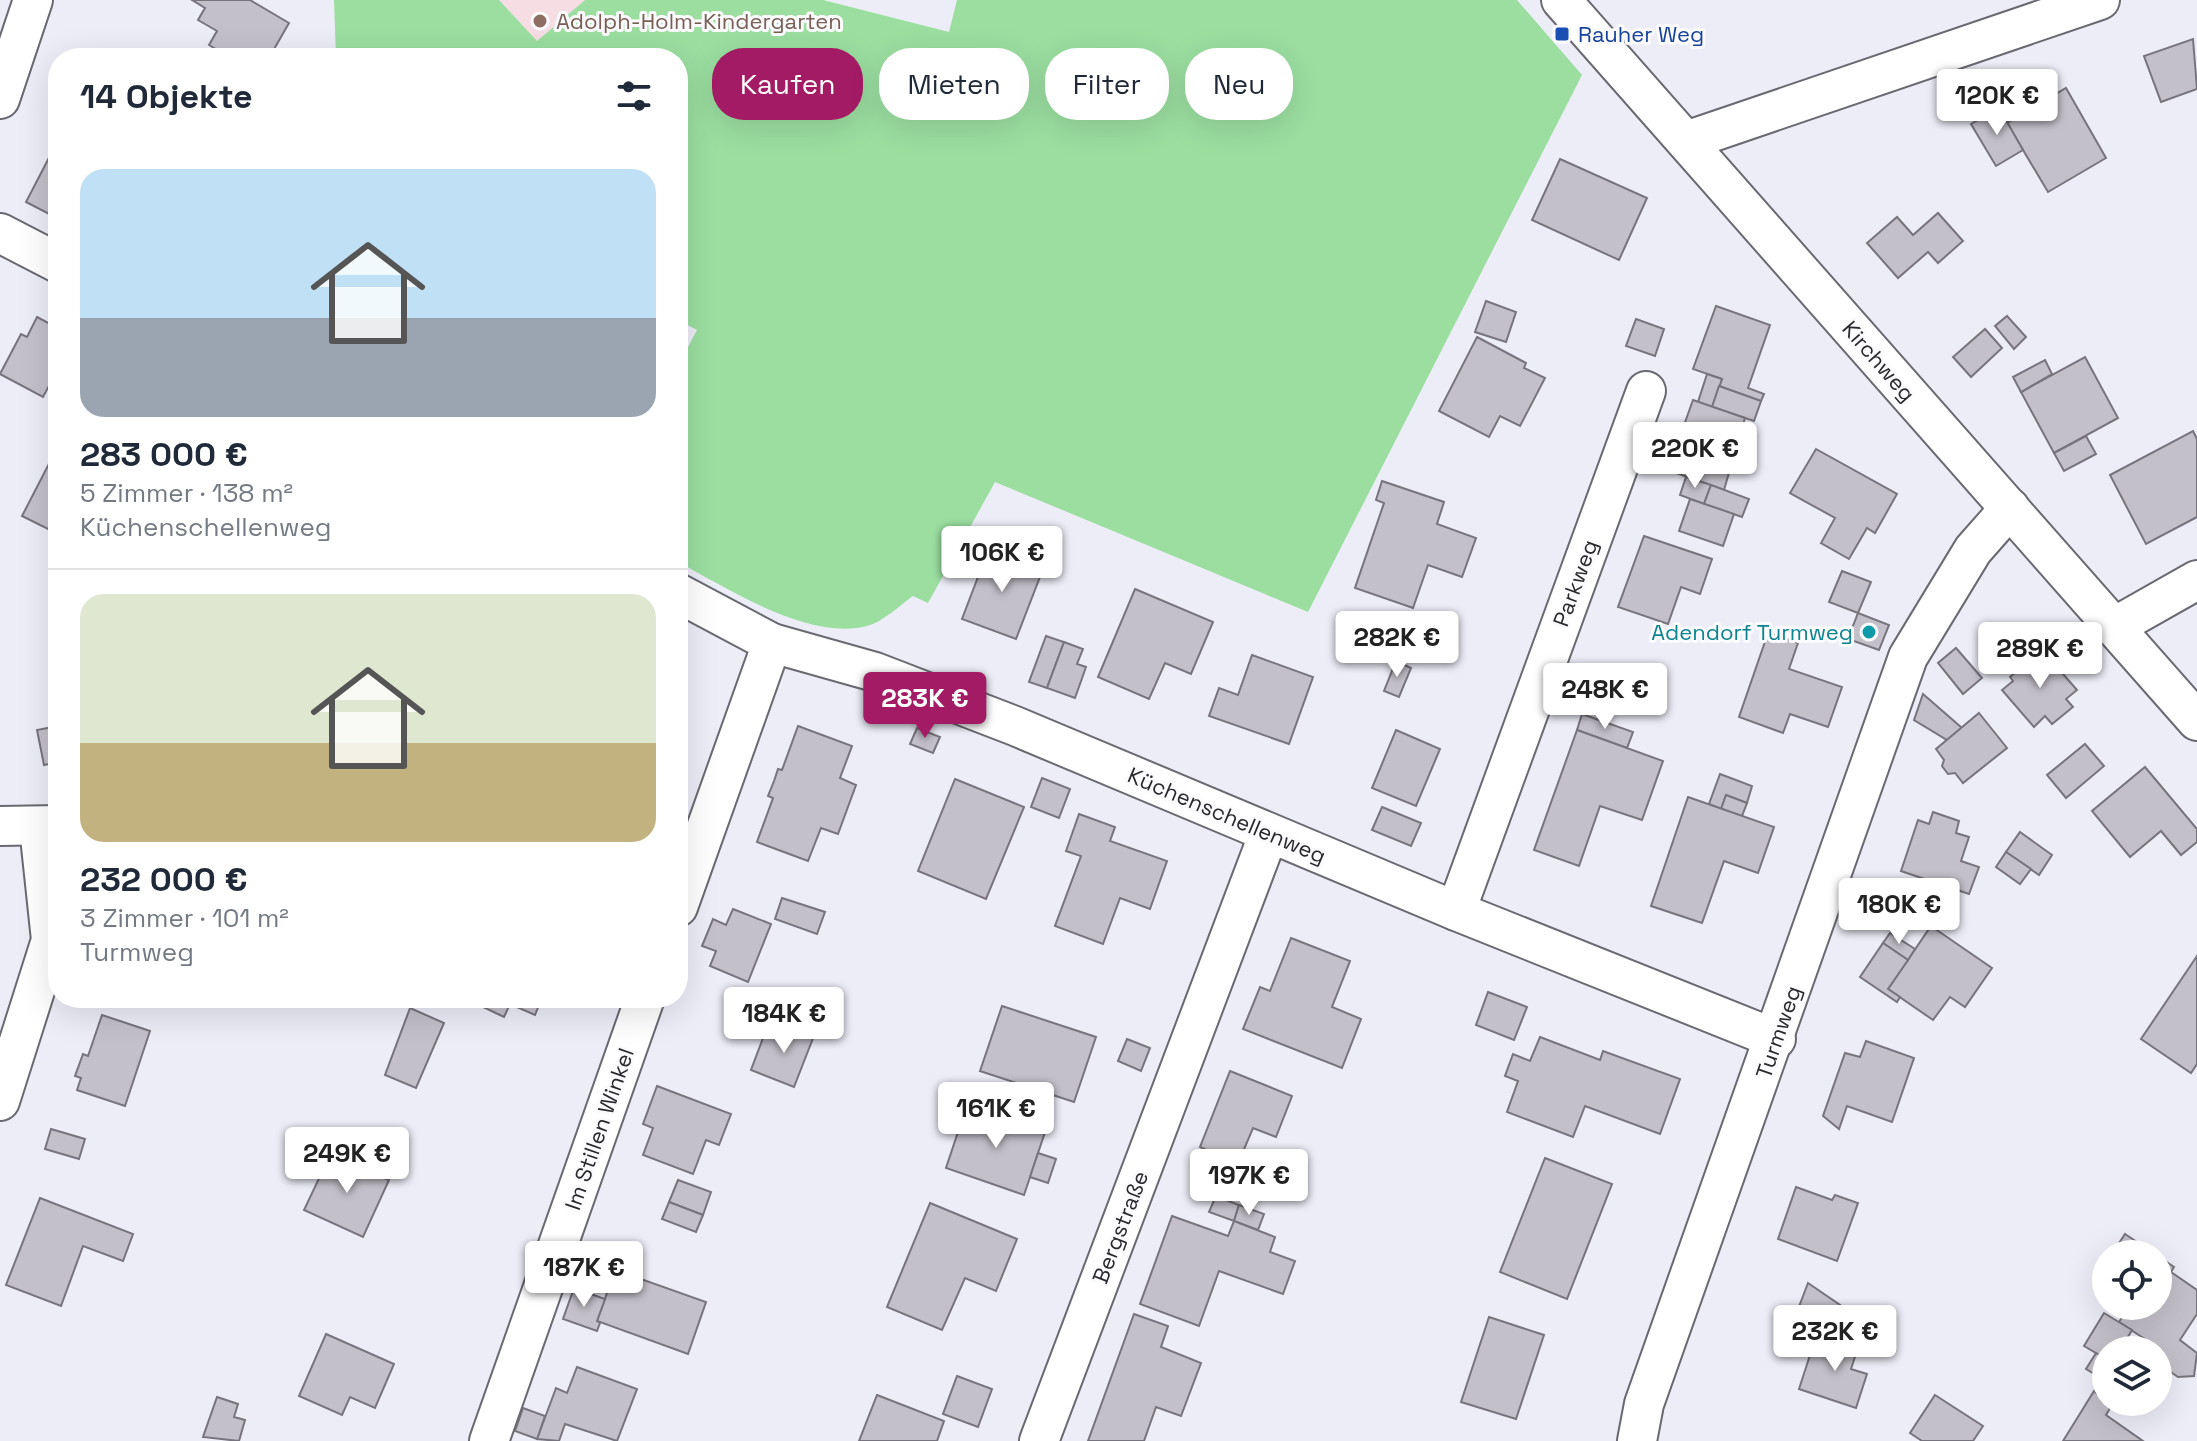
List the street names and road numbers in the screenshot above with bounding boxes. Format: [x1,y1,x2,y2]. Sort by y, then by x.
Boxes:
street label: Kirchweg [1836,315,1922,407]
street label: Parkweg [1546,536,1604,630]
street label: Küchenschellenweg [1124,761,1330,869]
street label: Turmweg [1749,982,1807,1082]
street label: Im Stillen Winkel [558,1044,640,1214]
street label: Bergstraße [1086,1167,1154,1287]

